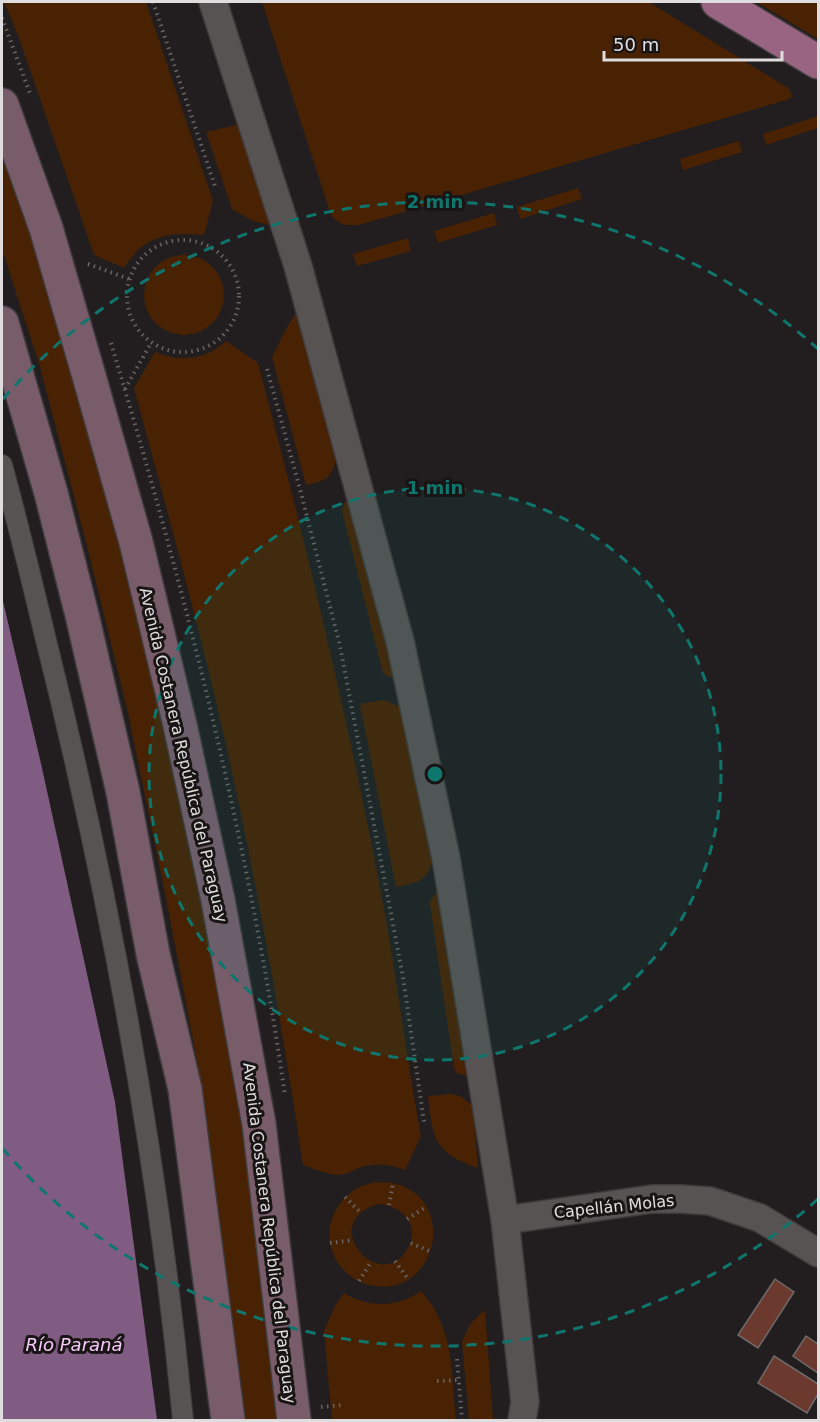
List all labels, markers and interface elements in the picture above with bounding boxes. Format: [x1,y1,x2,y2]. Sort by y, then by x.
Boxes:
scale bar [604,24,782,62]
text: 50 m [613,34,659,55]
text: 2 min [407,191,463,212]
text: 1 min [407,477,463,498]
street label: Avenida Costanera República del Paraguay [136,586,231,924]
centre of rings [425,764,445,784]
street label: Avenida Costanera República del Paraguay [239,1062,300,1405]
street label: Capellán Molas [553,1191,675,1222]
water label: Río Paraná [26,1334,123,1355]

